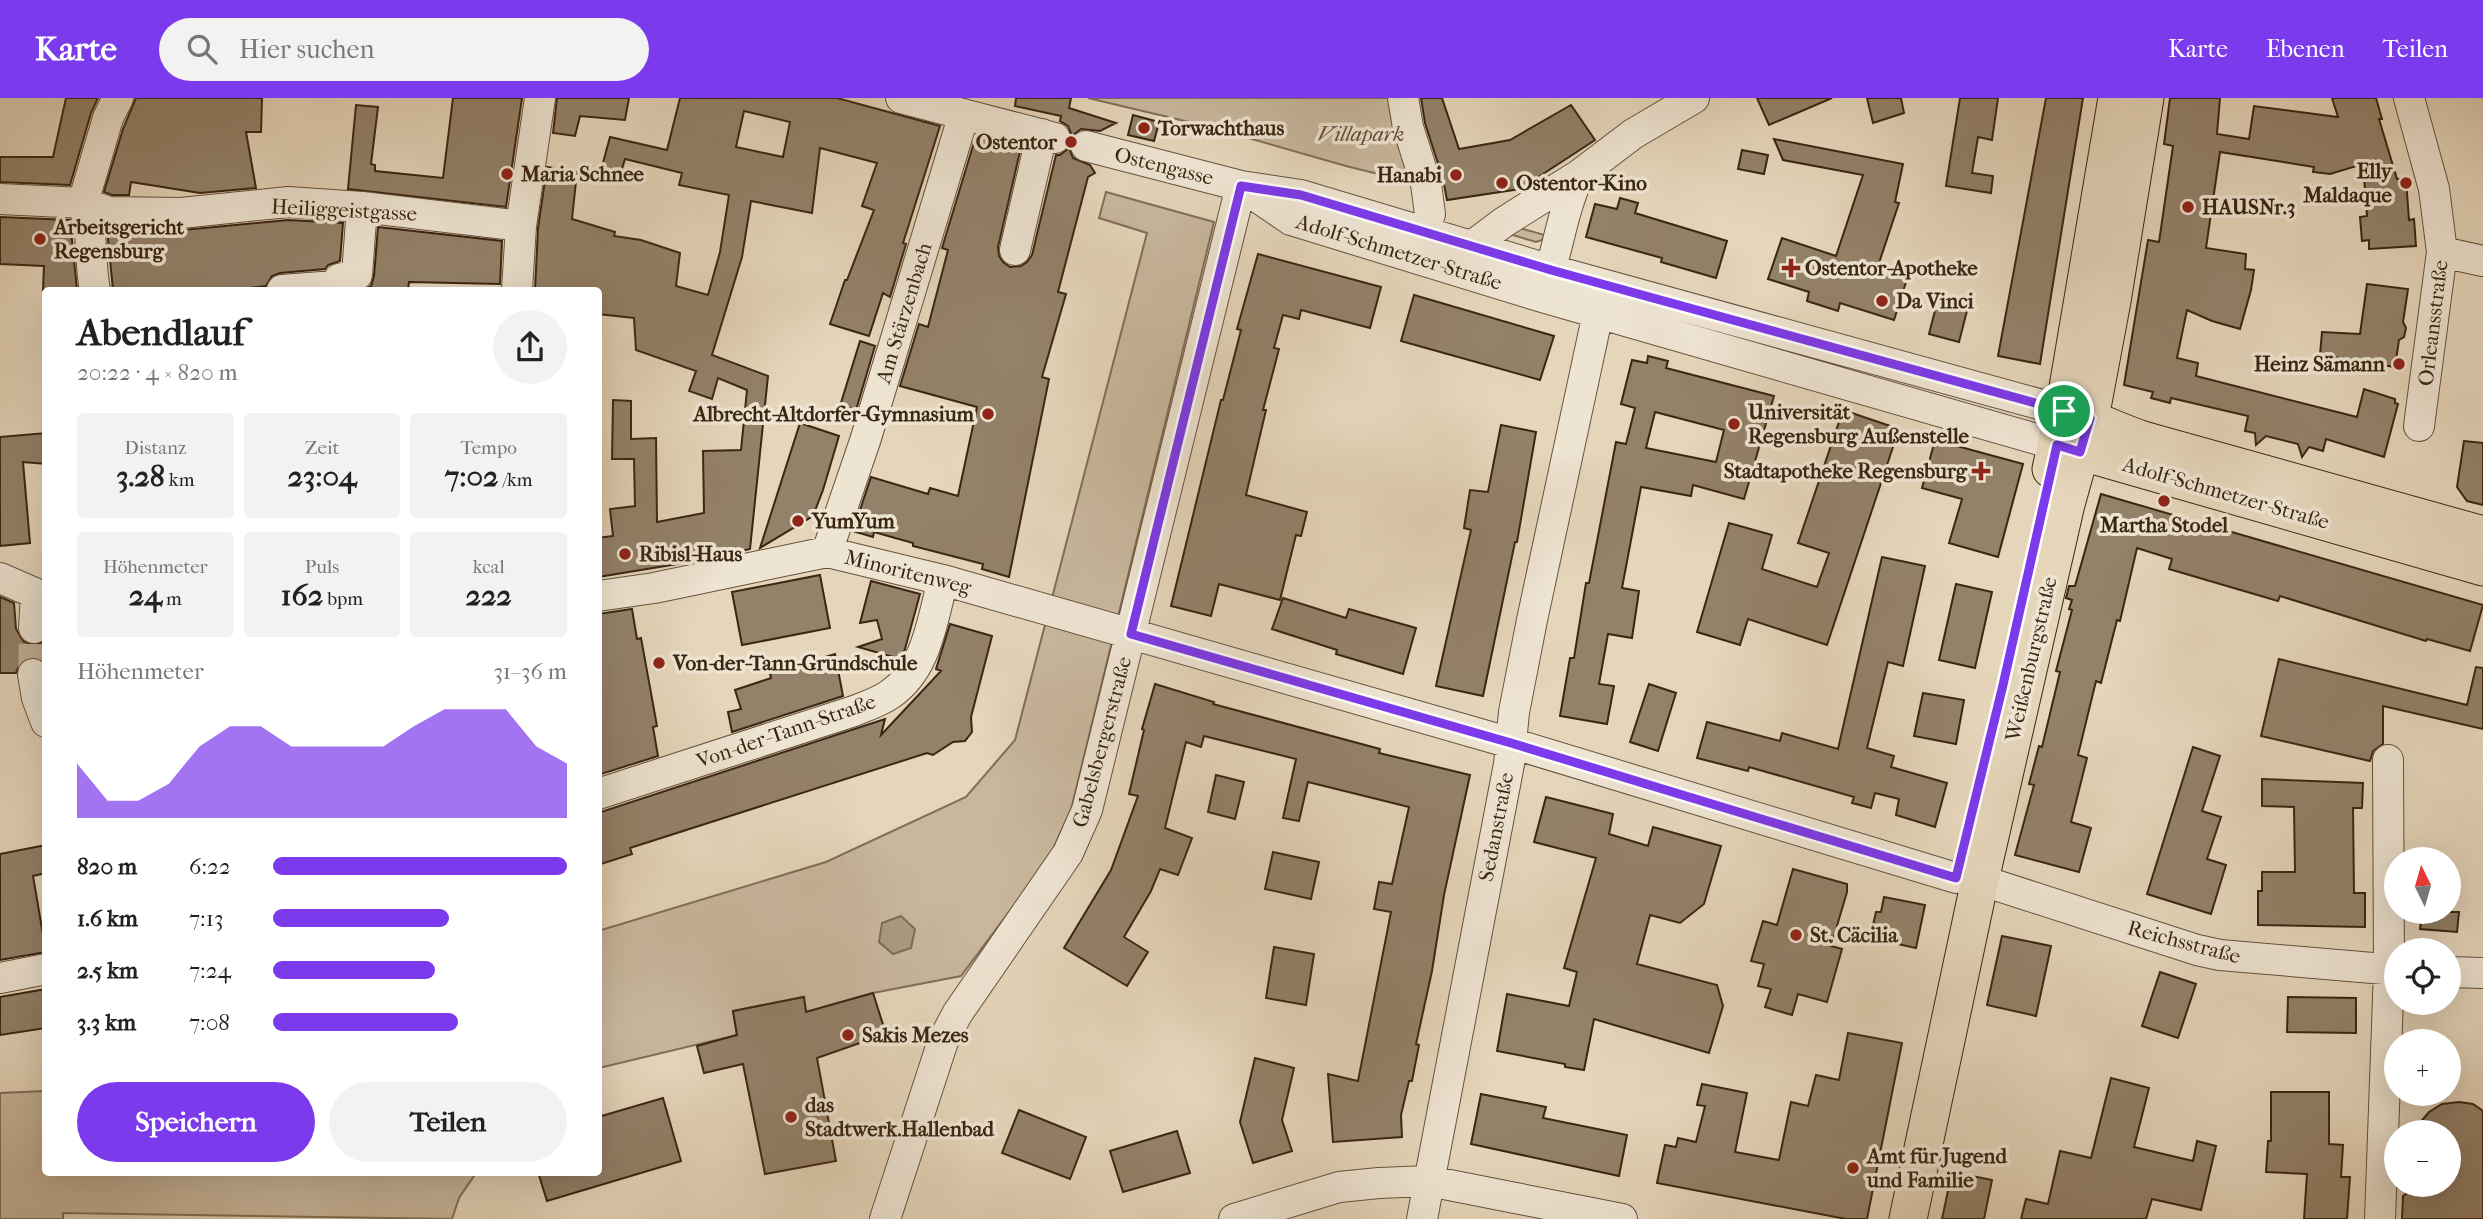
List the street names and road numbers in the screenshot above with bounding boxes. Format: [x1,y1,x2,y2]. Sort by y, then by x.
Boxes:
street label: Ostengasse [1112,142,1216,190]
street label: Heiliggeistgasse [270,194,418,226]
street label: Adolf-Schmetzer-Straße [1292,209,1505,295]
street label: Am Stärzenbach [871,239,937,387]
street label: Orleansstraße [2413,259,2453,387]
street label: Adolf-Schmetzer-Straße [2119,452,2332,534]
street label: Minoritenweg [842,545,974,599]
street label: Weißenburgstraße [2000,574,2062,745]
street label: Gabelsbergerstraße [1068,654,1136,830]
street label: Von-der-Tann-Straße [692,689,879,773]
street label: Sedanstraße [1474,771,1518,883]
street label: Reichsstraße [2125,915,2243,969]

